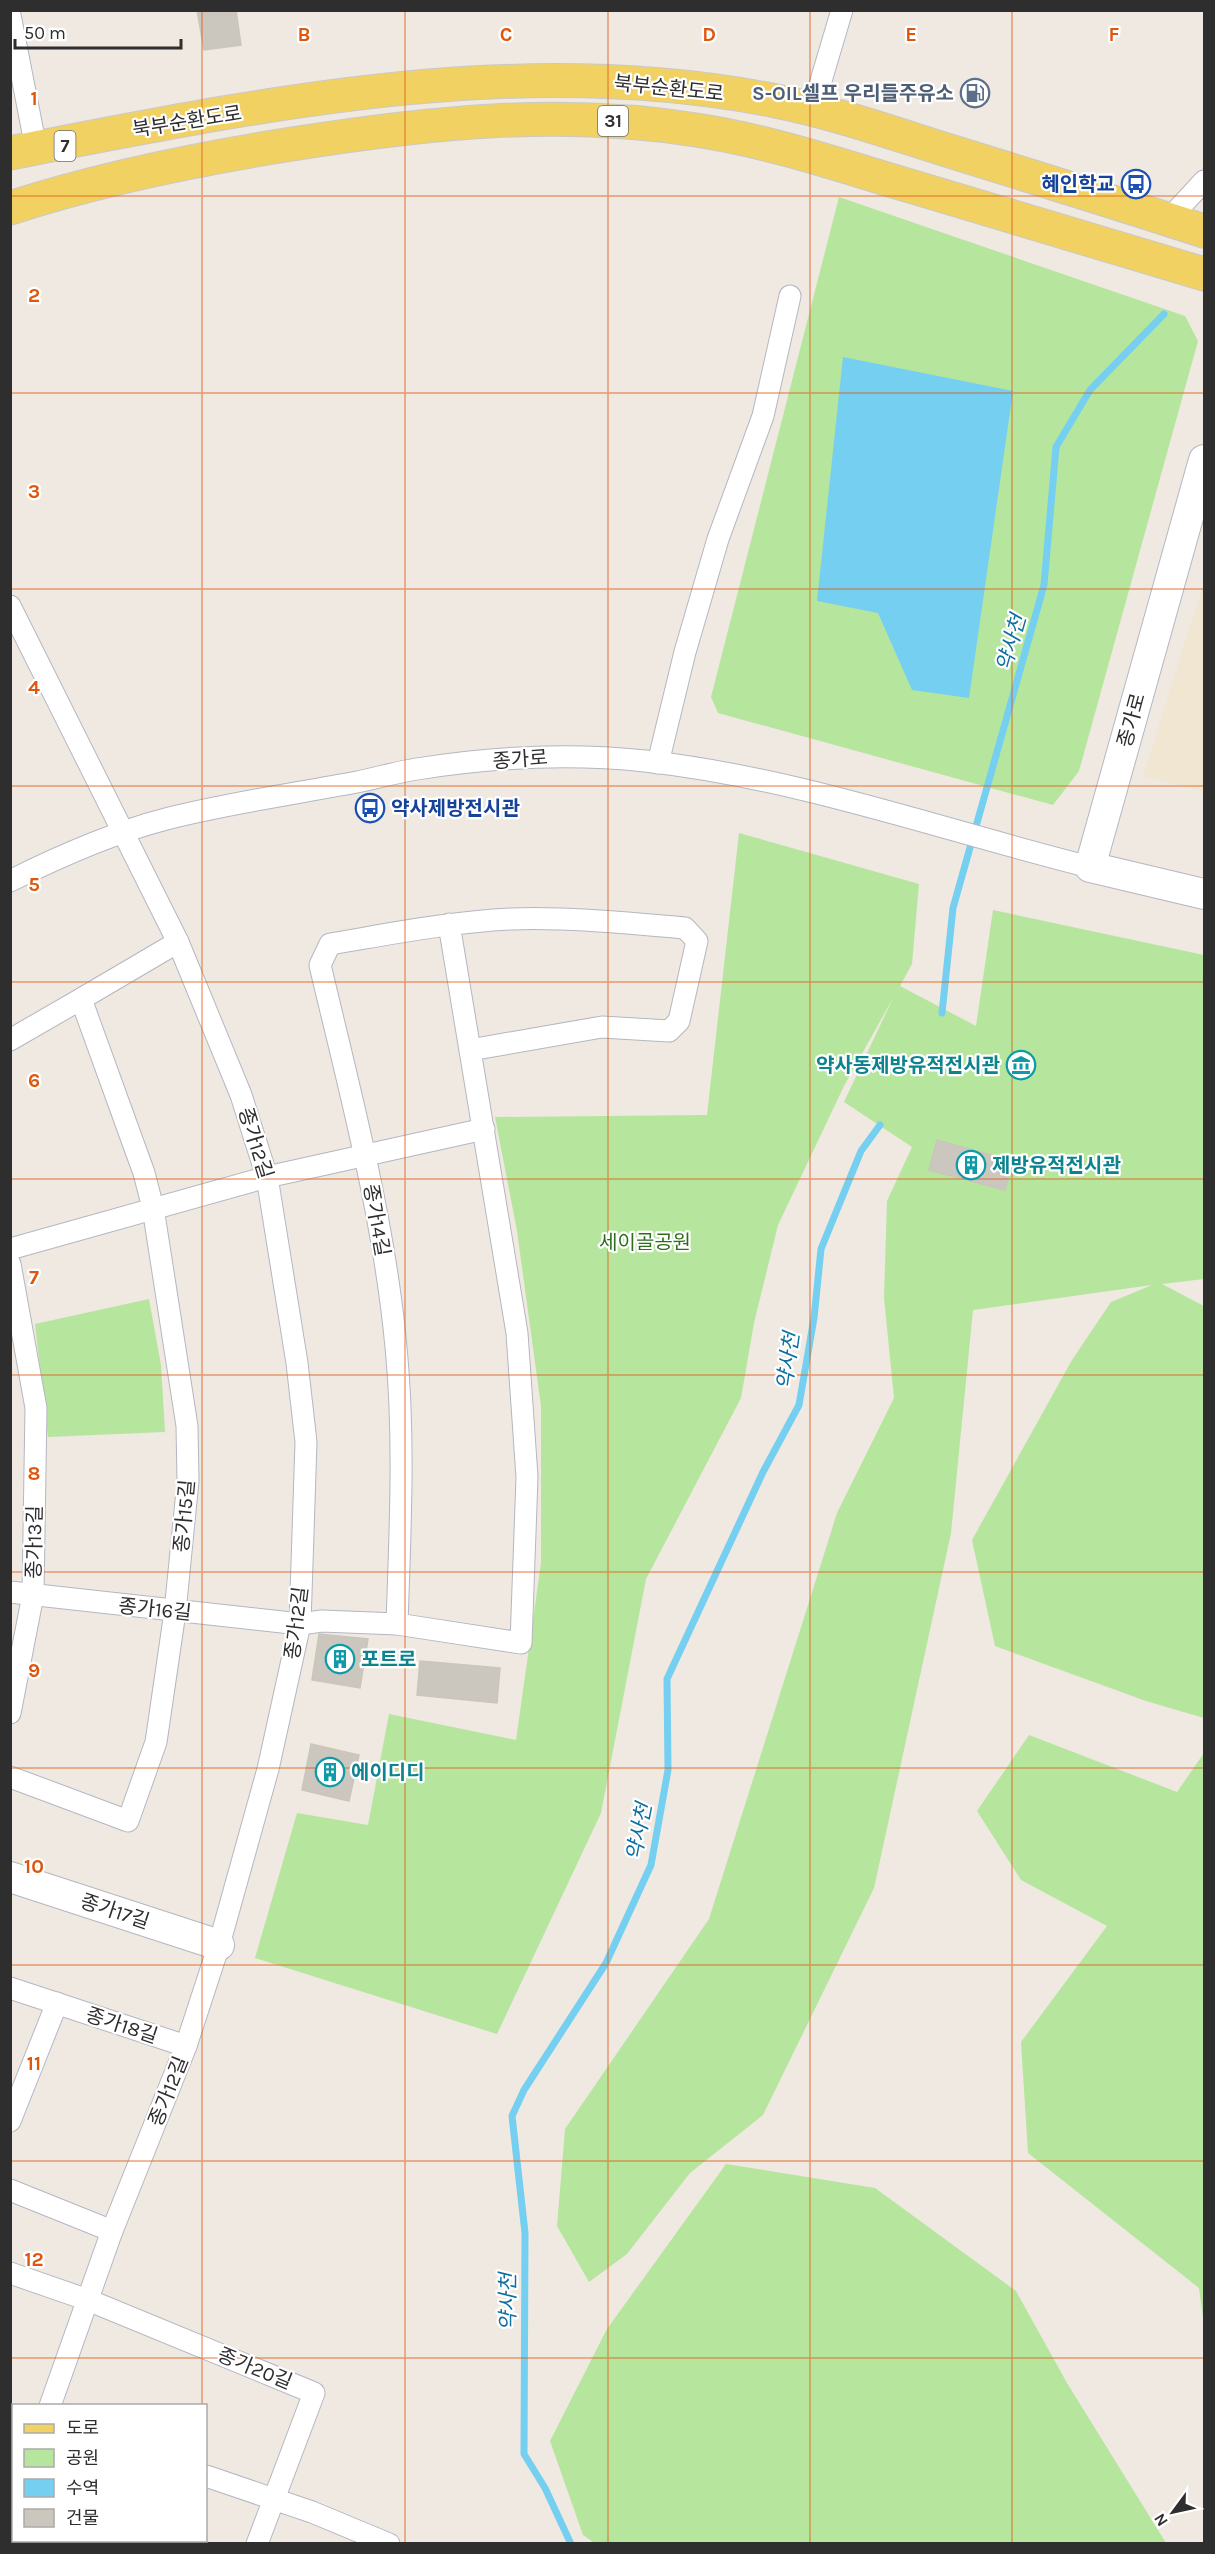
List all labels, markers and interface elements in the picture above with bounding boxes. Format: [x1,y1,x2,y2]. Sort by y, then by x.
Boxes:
scale bar [15,12,182,50]
text: 50 m [24,22,66,44]
text: B [298,23,310,46]
text: C [500,23,512,46]
text: D [702,23,716,46]
text: E [905,23,917,46]
text: F [1109,23,1120,46]
street label: 북부순환도로 [613,71,725,106]
fuel station icon: S-OIL셀프 우리들주유소 [959,77,991,109]
place label: S-OIL셀프 우리들주유소 [752,82,954,105]
text: 1 [30,87,38,110]
street label: 북부순환도로 [131,101,243,141]
road number: 31 [598,106,628,136]
road number: 7 [54,131,76,161]
bus stop icon: 혜인학교 [1120,168,1152,200]
place label: 혜인학교 [1041,173,1115,196]
text: 2 [28,284,40,307]
text: 3 [28,480,40,503]
water label: 약사천 [991,609,1031,674]
text: 4 [28,676,40,699]
street label: 종가로 [1113,690,1150,750]
street label: 종가로 [492,746,548,773]
bus stop icon: 약사제방전시관 [354,792,386,824]
place label: 약사제방전시관 [391,797,520,820]
text: 5 [28,873,40,896]
museum icon: 약사동제방유적전시관 [1005,1049,1037,1081]
place label: 약사동제방유적전시관 [816,1054,1001,1077]
text: 6 [28,1069,40,1092]
street label: 종가12길 [234,1105,277,1182]
building icon: 제방유적전시관 [955,1149,987,1181]
place label: 제방유적전시관 [992,1154,1121,1177]
street label: 종가14길 [359,1182,394,1258]
park label: 세이골공원 [599,1231,691,1254]
text: 7 [29,1266,39,1289]
water label: 약사천 [772,1328,804,1391]
text: 8 [28,1462,40,1485]
street label: 종가15길 [170,1479,199,1553]
street label: 종가13길 [22,1505,47,1579]
street label: 종가12길 [281,1585,312,1661]
street label: 종가16길 [117,1594,193,1625]
building icon: 포트로 [324,1643,356,1675]
place label: 포트로 [361,1648,416,1671]
text: 9 [28,1659,40,1682]
building icon: 에이디디 [314,1756,346,1788]
place label: 에이디디 [351,1761,425,1784]
water label: 약사천 [622,1799,657,1863]
text: 10 [24,1855,44,1878]
street label: 종가17길 [77,1890,152,1933]
street label: 종가18길 [83,2003,161,2048]
text: 11 [27,2052,41,2075]
street label: 종가12길 [144,2053,193,2130]
text: 12 [24,2248,44,2271]
water label: 약사천 [496,2270,520,2331]
street label: 종가20길 [214,2343,296,2394]
legend [12,2404,207,2542]
text: 도로 [66,2417,99,2439]
text: 공원 [66,2447,99,2469]
text: 수역 [66,2477,99,2499]
north arrow [1143,2482,1203,2542]
text: 건물 [66,2507,99,2529]
text: N [1150,2510,1172,2530]

